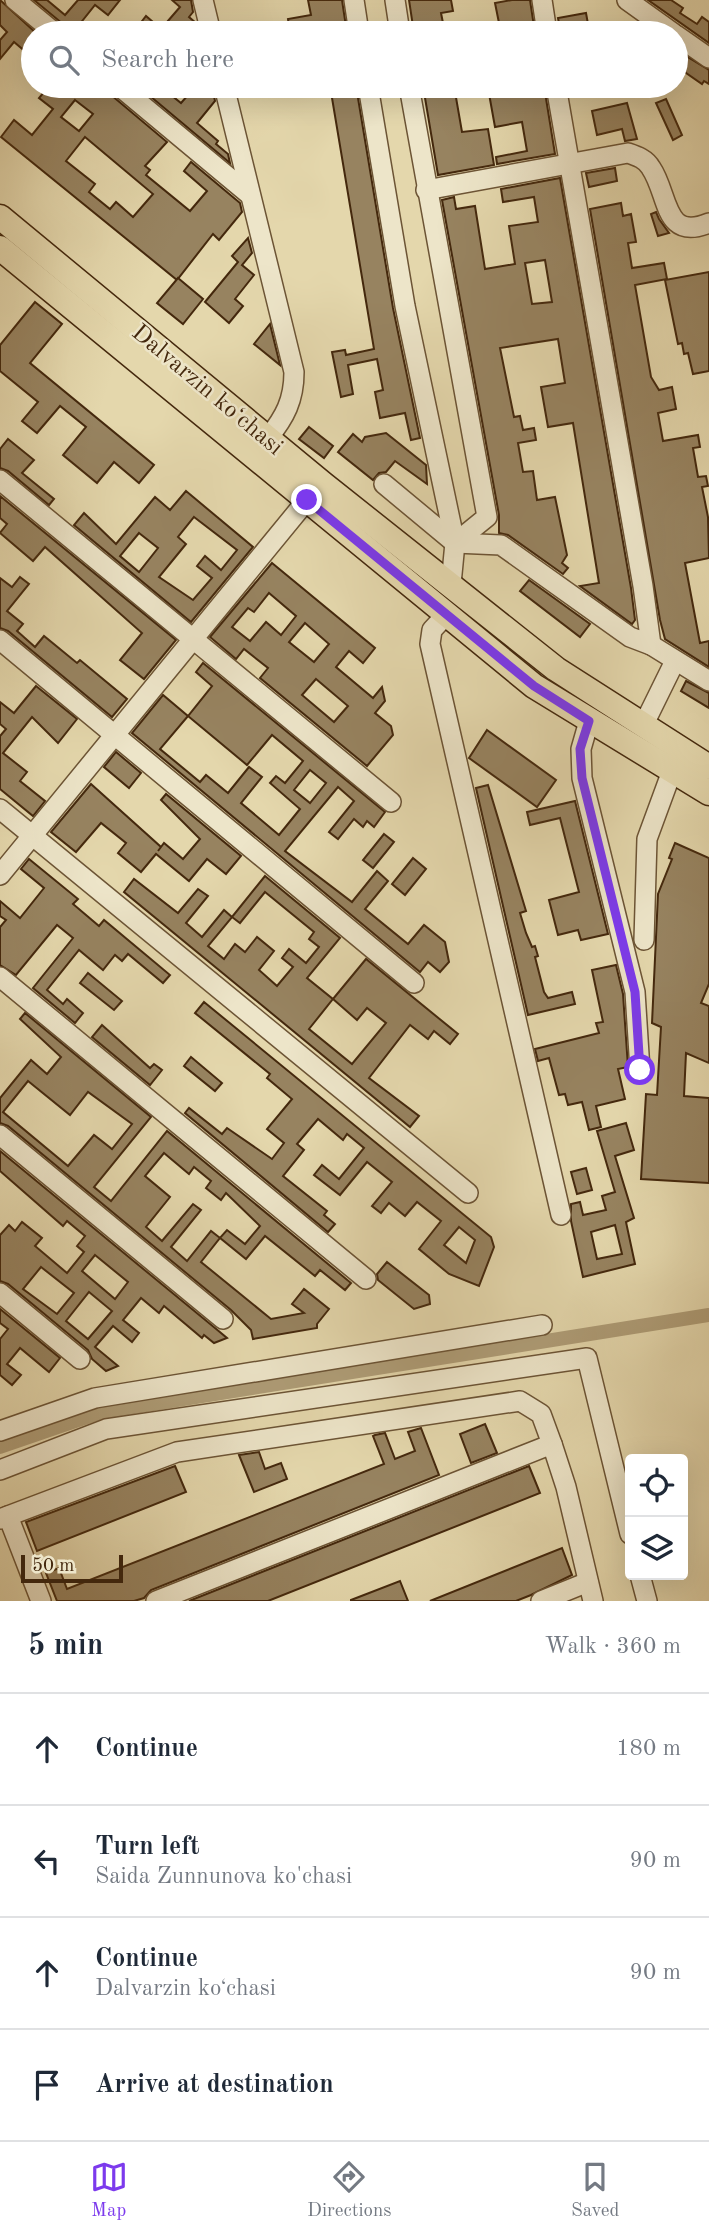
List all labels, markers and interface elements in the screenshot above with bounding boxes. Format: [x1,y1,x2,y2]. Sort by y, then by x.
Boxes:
search box [21,21,688,98]
icon: search [45,41,83,79]
text: Search here [101,47,234,73]
street label: Dalvarzin koʻchasi [127,321,287,460]
route end [291,484,322,515]
route start [624,1054,655,1085]
map controls [625,1454,688,1580]
button: locate [625,1454,688,1517]
button: layers [625,1517,688,1580]
scale bar [21,1552,122,1584]
text: 50 m [32,1557,74,1576]
text: 5 min [28,1631,103,1661]
text: Walk · 360 m [545,1635,681,1658]
icon: ahead [28,1730,66,1768]
text: Continue [95,1736,198,1762]
text: 180 m [616,1737,681,1760]
text: Turn left [95,1834,200,1860]
icon: left [28,1842,66,1880]
text: 90 m [630,1849,681,1872]
text: Saida Zunnunova ko'chasi [95,1865,352,1888]
text: Continue [95,1946,198,1972]
icon: ahead [28,1954,66,1992]
text: 90 m [630,1961,681,1984]
text: Dalvarzin koʻchasi [95,1977,276,2000]
icon: arrive [28,2066,66,2104]
text: Arrive at destination [95,2072,334,2098]
tab: Map [90,2158,128,2223]
tab: Directions [307,2158,392,2223]
tab: Saved [571,2158,619,2223]

